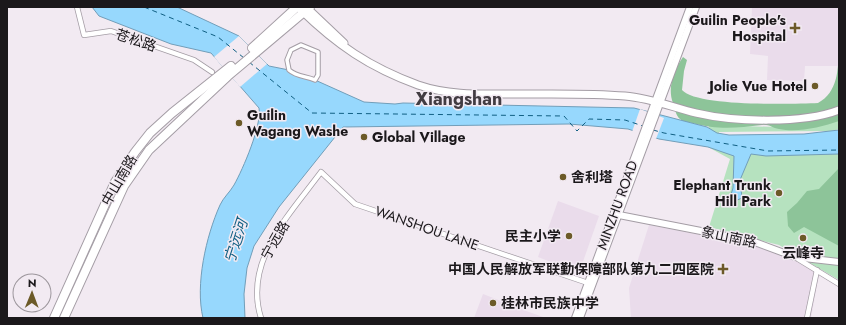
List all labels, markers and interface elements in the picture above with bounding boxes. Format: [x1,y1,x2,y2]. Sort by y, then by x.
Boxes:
place label: Guilin People's Hospital [689,10,787,46]
marker: Guilin People's Hospital [789,22,801,34]
street label: 苍松路 [113,24,159,56]
place label: Jolie Vue Hotel [706,76,807,96]
marker: Jolie Vue Hotel [810,81,820,91]
district label: Xiangshan [416,86,502,112]
place label: Guilin Wagang Washe [247,105,348,141]
marker: Guilin Wagang Washe [234,118,244,128]
place label: Global Village [372,127,465,147]
marker: Global Village [359,132,369,142]
street label: 中山南路 [96,151,142,209]
street label: MINZHU ROAD [592,158,642,252]
place label: 舍利塔 [571,167,613,187]
marker: 舍利塔 [558,172,568,182]
place label: Elephant Trunk Hill Park [673,175,771,211]
marker: Elephant Trunk Hill Park [774,188,784,198]
street label: WANSHOU LANE [372,201,482,255]
water label: 宁远河 [219,213,254,266]
street label: 宁远路 [256,217,294,263]
street label: 象山南路 [700,221,758,253]
place label: 民主小学 [505,226,561,246]
marker: 民主小学 [564,231,574,241]
marker: 云峰寺 [798,233,808,243]
place label: 云峰寺 [782,243,824,263]
place label: 中国人民解放军联勤保障部队第九二四医院 [448,259,714,279]
marker: 中国人民解放军联勤保障部队第九二四医院 [717,263,729,275]
north arrow [12,273,52,313]
text: N [28,275,37,291]
place label: 桂林市民族中学 [501,293,599,313]
marker: 桂林市民族中学 [488,298,498,308]

